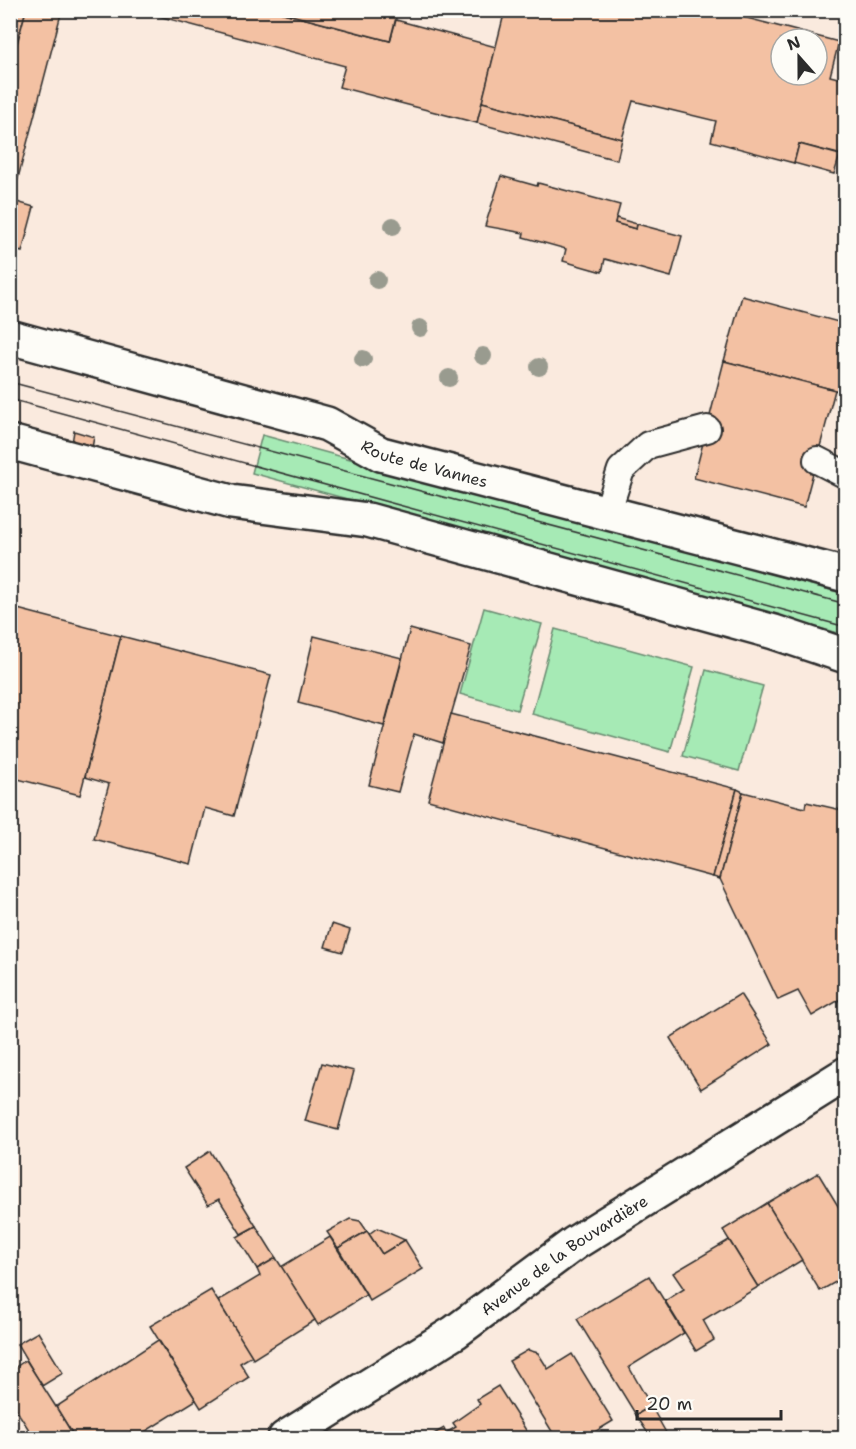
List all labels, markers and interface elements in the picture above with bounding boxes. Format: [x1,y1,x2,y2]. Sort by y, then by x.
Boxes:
north arrow [769,27,829,87]
text: N [784,31,803,56]
street label: Route de Vannes [358,435,490,492]
street label: Avenue de la Bouvardière [476,1190,651,1320]
scale bar [637,1383,781,1421]
text: 20 m [646,1392,692,1416]

